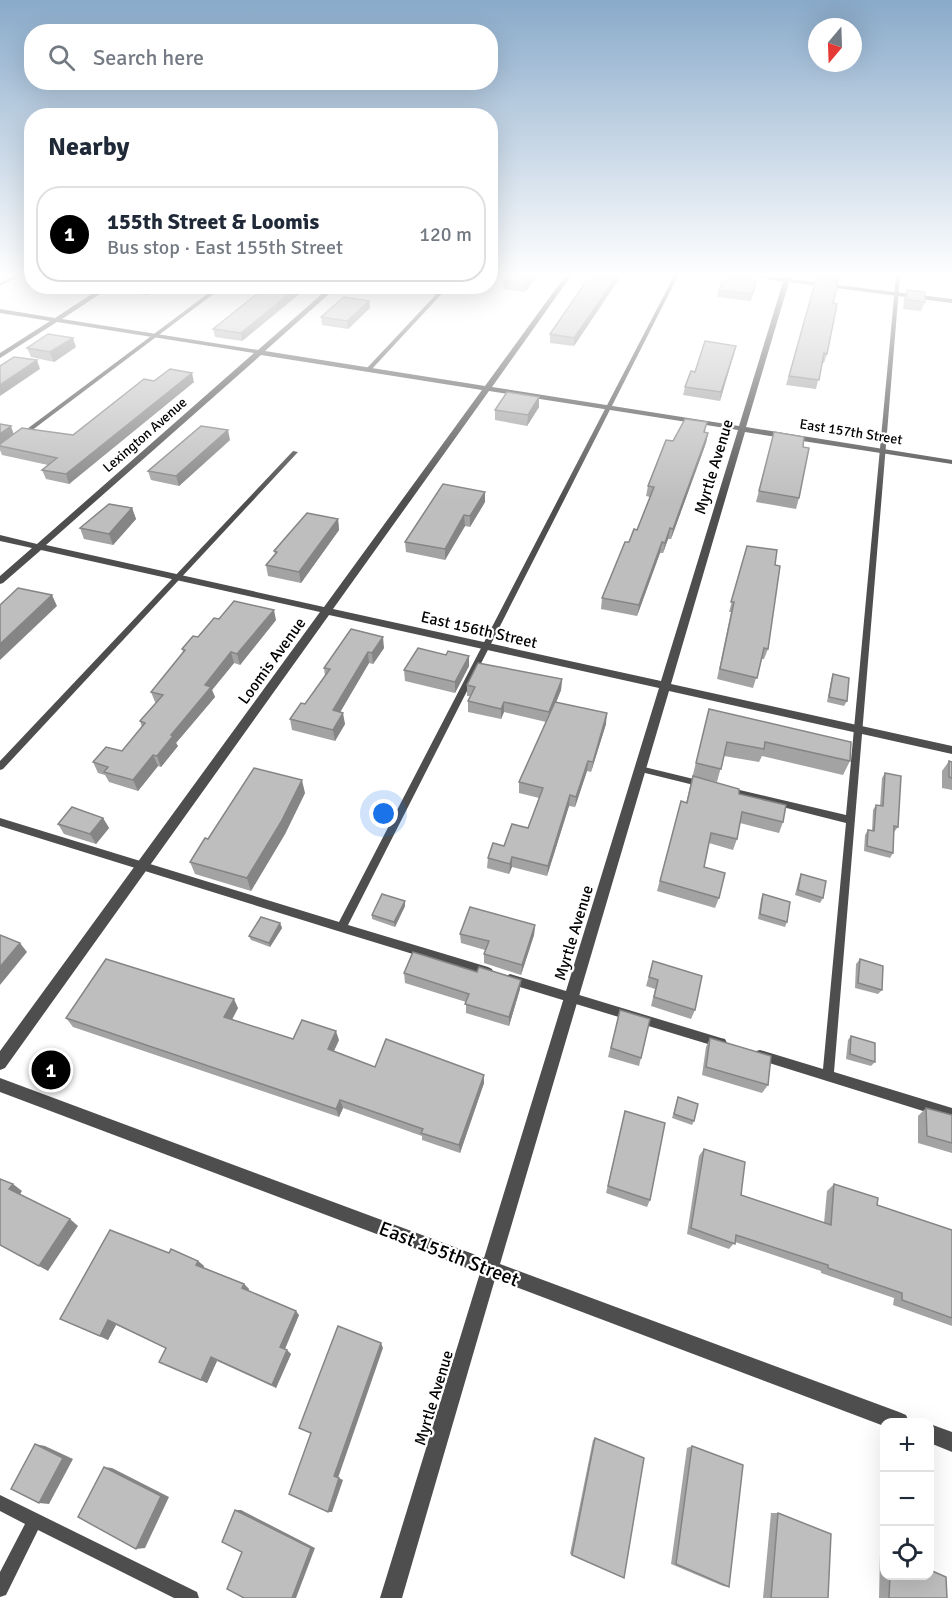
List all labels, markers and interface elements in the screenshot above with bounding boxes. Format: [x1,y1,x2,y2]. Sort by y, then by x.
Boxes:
north arrow [808,18,862,72]
search box [24,24,498,90]
icon: search [45,41,78,74]
text: Search here [93,44,204,71]
text: Nearby [48,131,129,163]
text: 155th Street & Loomis [107,208,319,235]
text: 1 [64,222,75,247]
text: 120 m [419,222,472,247]
text: Bus stop · East 155th Street [107,235,343,260]
street label: Lexington Avenue [99,394,191,476]
street label: East 157th Street [798,415,904,449]
street label: Myrtle Avenue [690,417,738,517]
street label: East 156th Street [419,607,539,653]
street label: Loomis Avenue [234,614,310,708]
your location [369,799,398,828]
street label: Myrtle Avenue [550,883,598,983]
pin: 1 [32,1048,70,1092]
street label: East 155th Street [375,1216,523,1292]
street label: Myrtle Avenue [410,1348,458,1448]
map controls [880,1418,934,1580]
button: + [880,1418,934,1472]
button: − [880,1472,934,1526]
button: locate [880,1526,934,1580]

